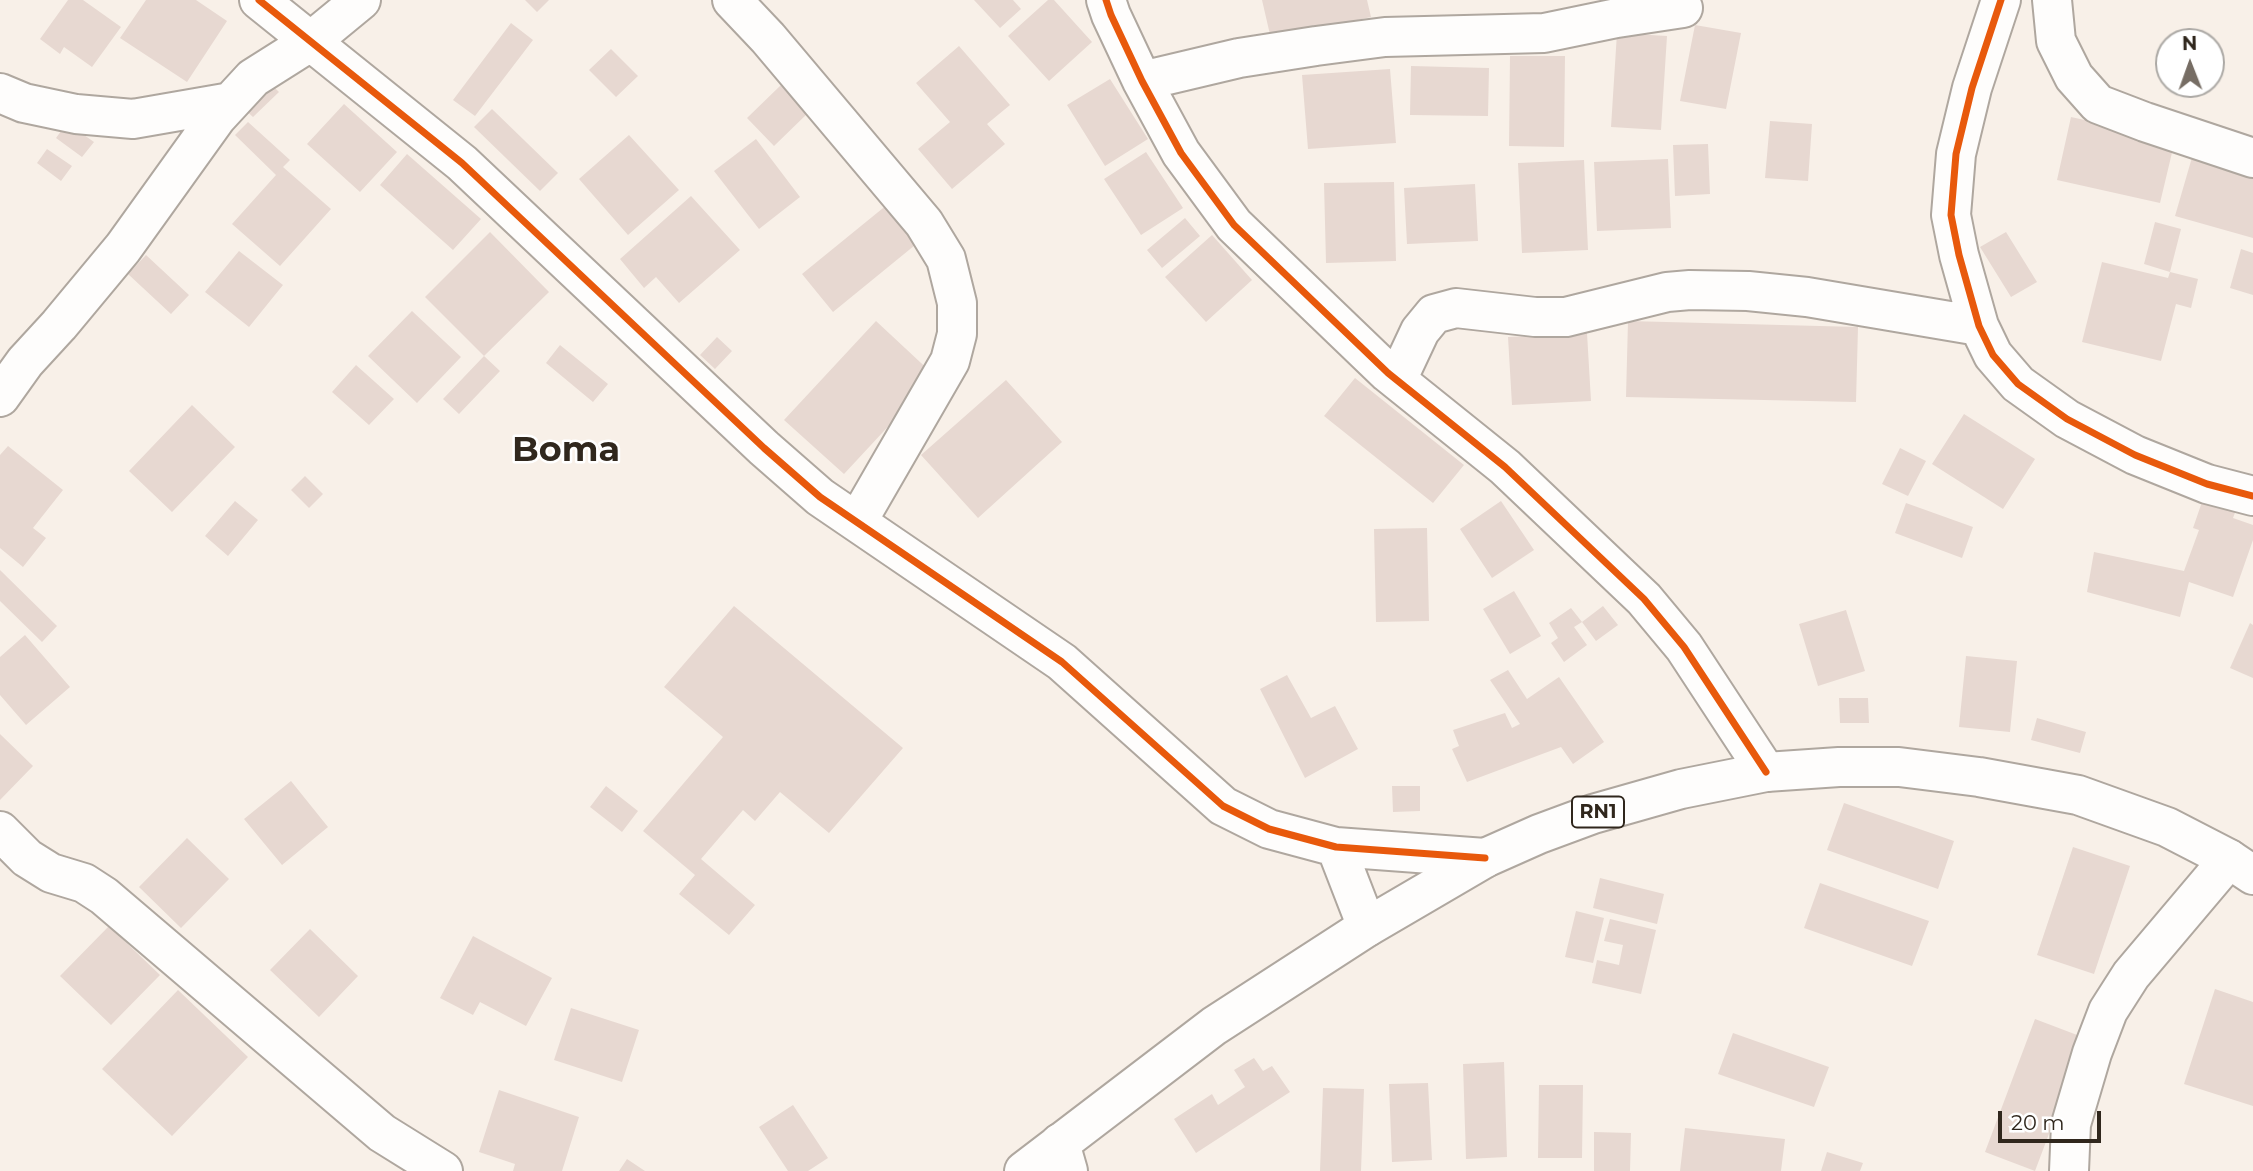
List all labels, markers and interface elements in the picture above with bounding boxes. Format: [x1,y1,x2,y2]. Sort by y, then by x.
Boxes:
north arrow [2155,28,2225,98]
text: N [2182,32,2198,55]
district label: Boma [512,430,620,472]
road number: RN1 [1572,796,1624,828]
scale bar [2001,1098,2104,1142]
text: 20 m [2011,1110,2065,1135]

